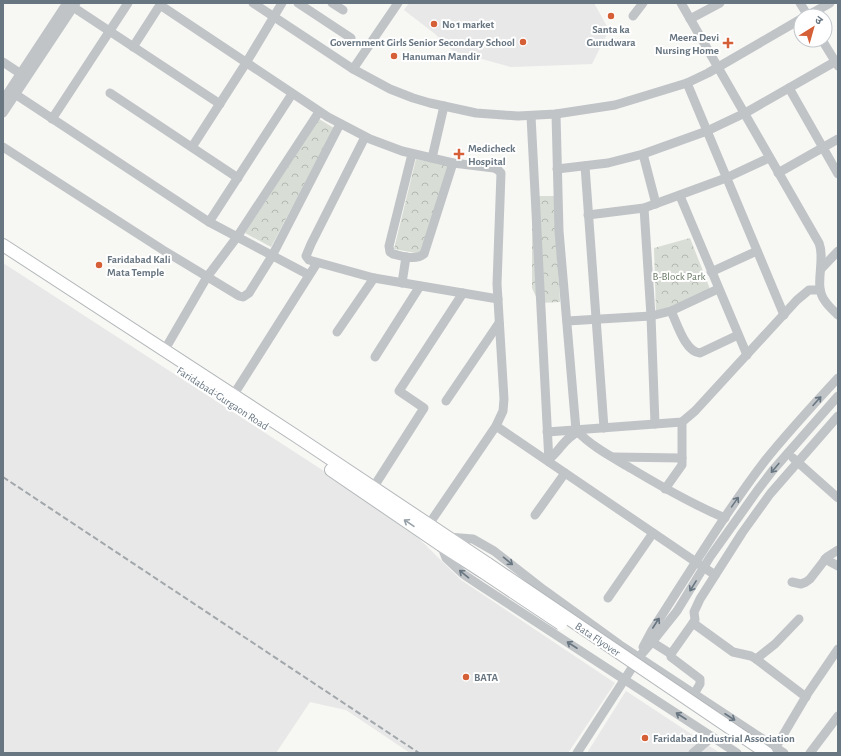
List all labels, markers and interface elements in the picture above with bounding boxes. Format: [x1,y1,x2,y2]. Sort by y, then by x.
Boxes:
north arrow [793,8,833,48]
marker: Santa ka Gurudwara [606,11,616,21]
text: उ [813,14,825,27]
marker: No 1 market [429,19,439,29]
place label: No 1 market [442,19,494,30]
place label: Santa ka Gurudwara [586,24,636,48]
place label: Meera Devi Nursing Home [655,32,719,56]
place label: Government Girls Senior Secondary School [330,37,515,48]
marker: Government Girls Senior Secondary School [518,37,528,47]
marker: Meera Devi Nursing Home [722,37,734,49]
marker: Hanuman Mandir [389,51,399,61]
place label: Hanuman Mandir [402,51,480,62]
place label: Medicheck Hospital [468,143,516,167]
marker: Medicheck Hospital [453,148,465,160]
place label: Faridabad Kali Mata Temple [107,254,171,278]
marker: Faridabad Kali Mata Temple [94,260,104,270]
park label: B-Block Park [652,271,706,282]
street label: Faridabad-Gurgaon Road [175,365,271,432]
one-way arrow [812,396,821,406]
one-way arrow [771,463,780,473]
one-way arrow [731,497,739,508]
one-way arrow [404,519,415,527]
one-way arrow [502,556,513,565]
one-way arrow [458,569,469,578]
one-way arrow [688,580,696,592]
one-way arrow [652,617,661,628]
street label: Bata Flyover [573,620,623,659]
one-way arrow [567,641,578,649]
marker: BATA [461,672,471,682]
place label: BATA [474,672,498,683]
one-way arrow [675,712,687,720]
one-way arrow [724,713,735,721]
marker: Faridabad Industrial Association [640,733,650,743]
place label: Faridabad Industrial Association [653,733,795,744]

